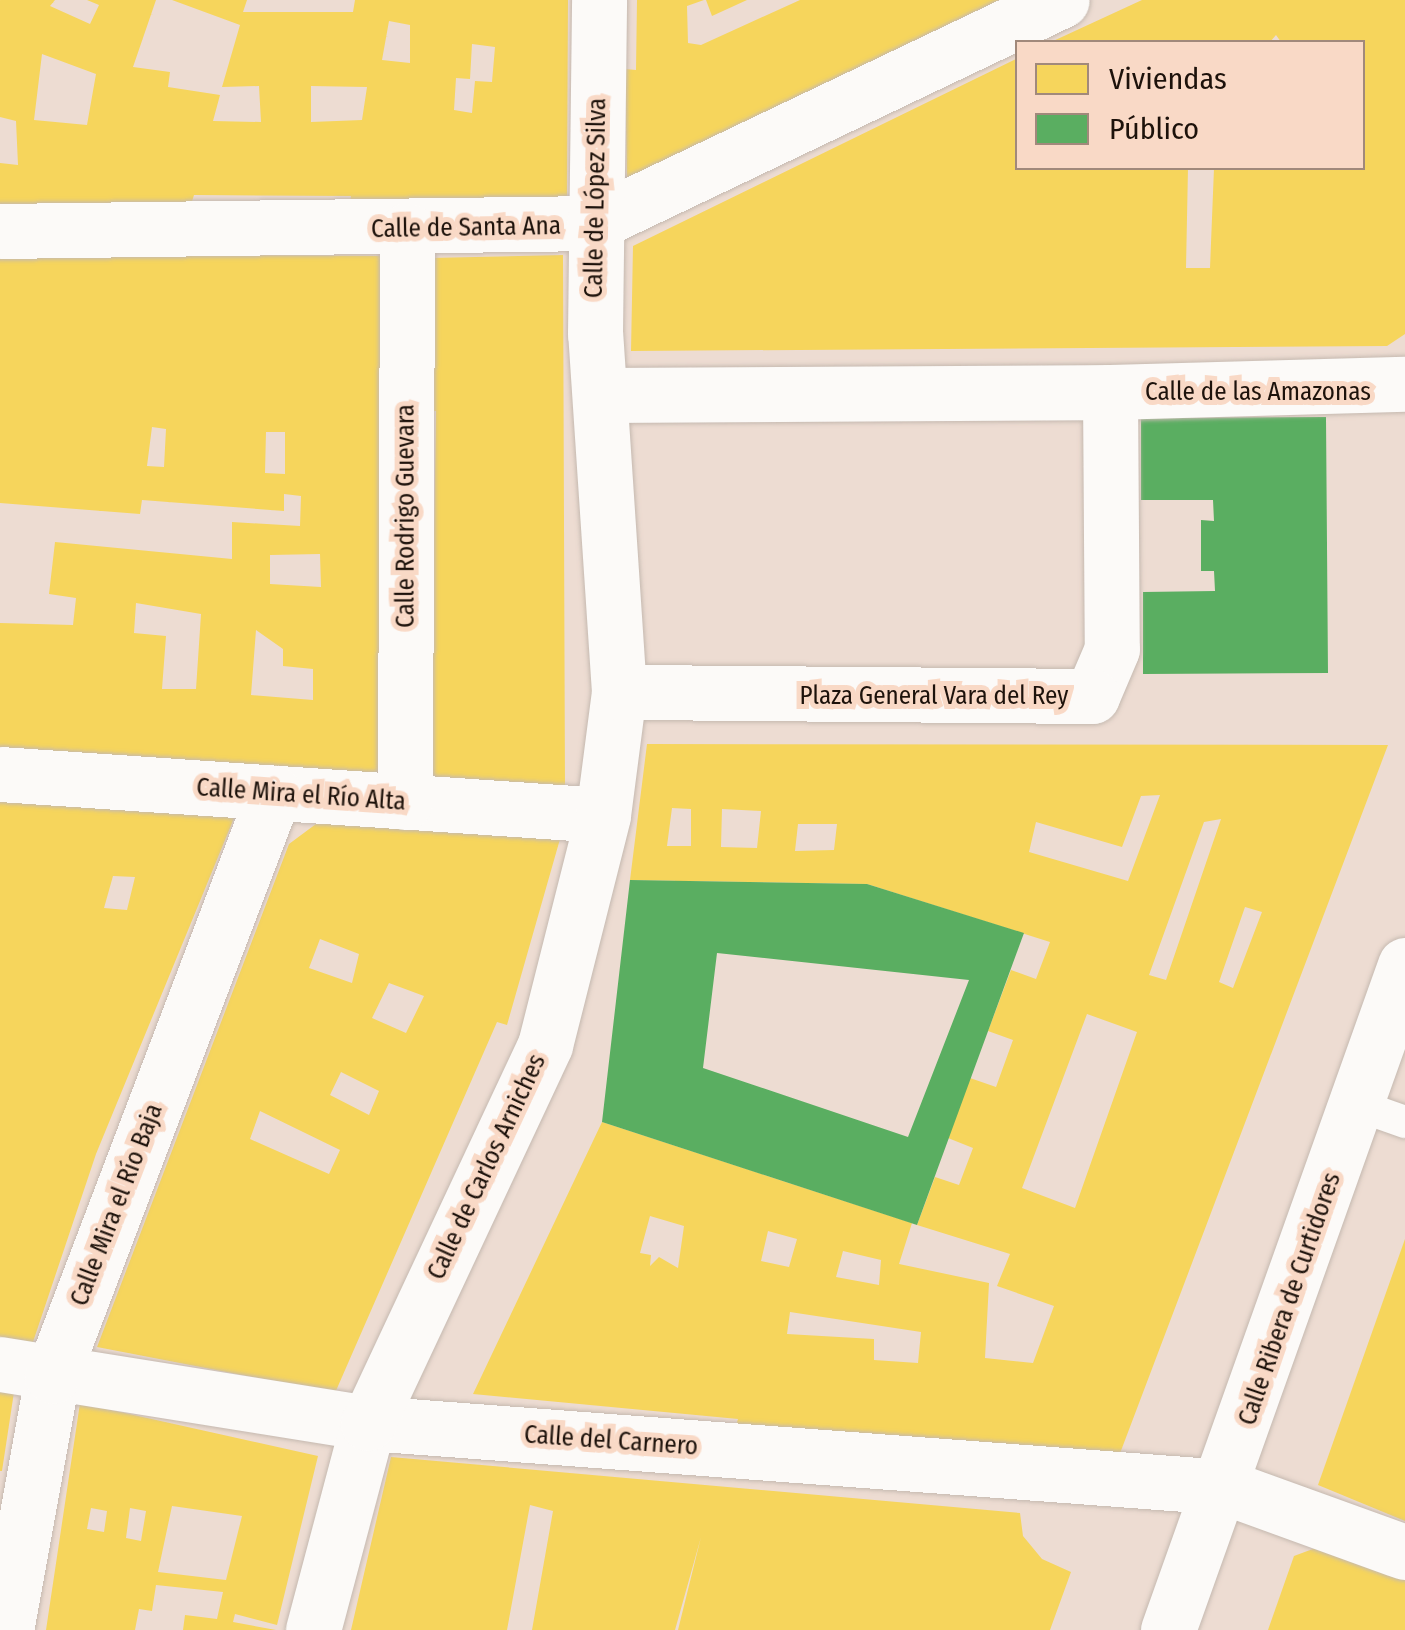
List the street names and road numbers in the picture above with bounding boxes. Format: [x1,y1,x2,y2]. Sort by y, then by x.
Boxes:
street label: Calle de López Silva [579,98,613,298]
street label: Calle de Santa Ana [371,211,561,245]
street label: Calle de las Amazonas [1145,377,1371,407]
street label: Calle Rodrigo Guevara [391,404,421,628]
street label: Plaza General Vara del Rey [800,681,1068,711]
street label: Calle Mira el Río Alta [195,773,407,817]
street label: Calle de Carlos Arniches [422,1050,552,1284]
street label: Calle Mira el Río Baja [65,1100,169,1310]
street label: Calle Ribera de Curtidores [1233,1169,1347,1429]
street label: Calle del Carnero [523,1420,699,1462]

